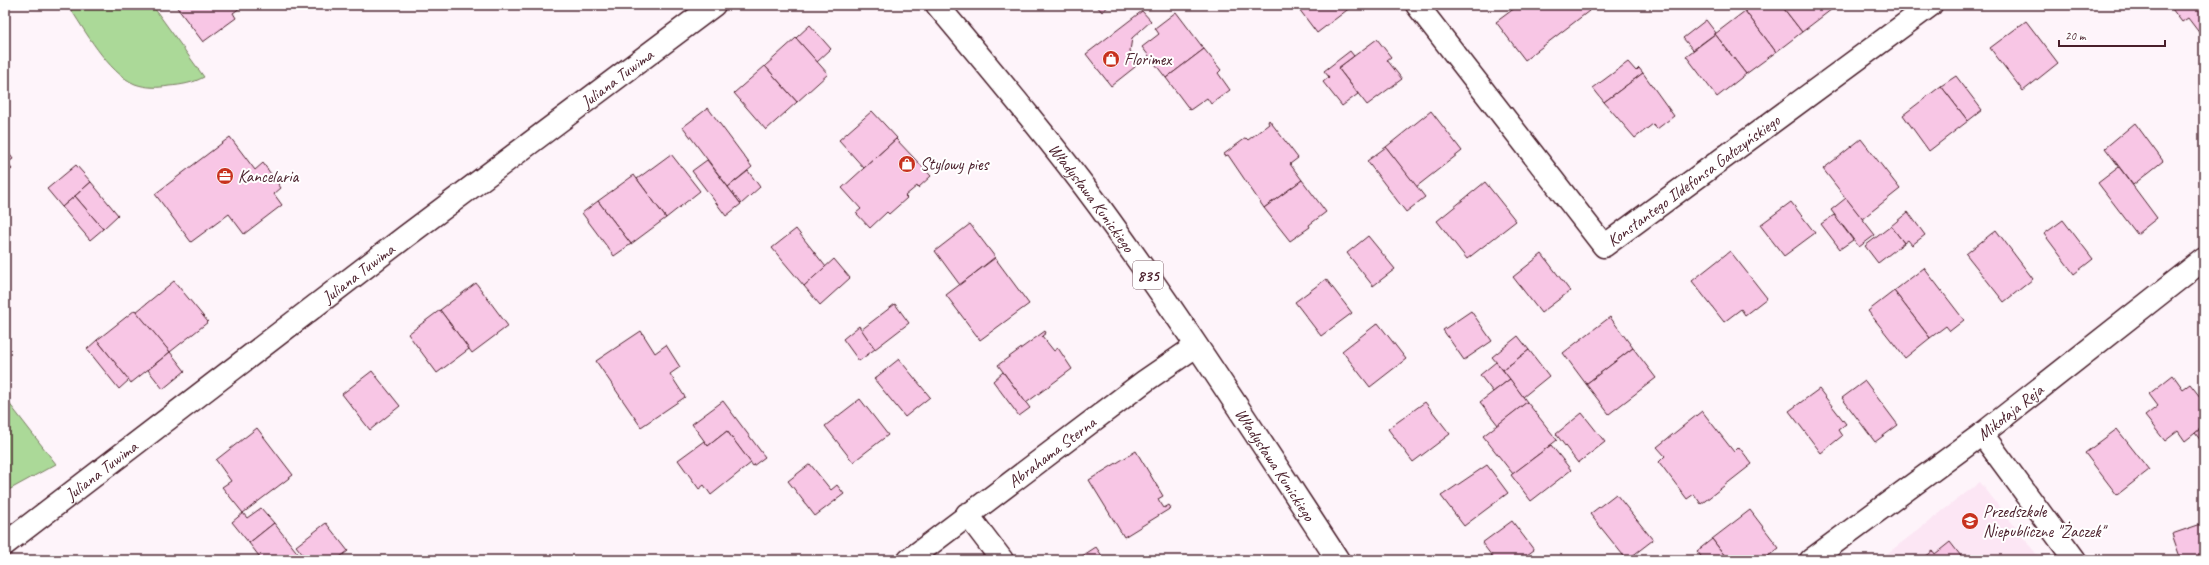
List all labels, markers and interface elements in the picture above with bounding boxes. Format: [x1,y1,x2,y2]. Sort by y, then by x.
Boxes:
scale bar [2059,22,2165,48]
text: 20 m [2065,28,2087,44]
street label: Juliana Tuwima [576,43,659,113]
shop icon: Florimex [1101,49,1121,69]
place label: Florimex [1124,49,1172,70]
street label: Konstantego Ildefonsa Gałczyńskiego [1603,109,1785,251]
street label: Władysława Kunickiego [1044,139,1139,257]
shop icon: Stylowy pies [897,154,917,174]
place label: Stylowy pies [920,154,991,175]
office icon: Kancelaria [215,166,235,186]
place label: Kancelaria [238,166,300,187]
street label: Juliana Tuwima [317,238,400,308]
road number: 835 [1133,261,1163,289]
street label: Mikołaja Reja [1973,379,2049,445]
street label: Władysława Kunickiego [1230,404,1320,526]
street label: Abrahama Sterna [1004,412,1101,492]
street label: Juliana Tuwima [60,435,143,506]
place label: Przedszkole Niepubliczne "Żaczek" [1983,501,2109,542]
school or university icon: Przedszkole Niepubliczne "Żaczek" [1960,511,1980,531]

